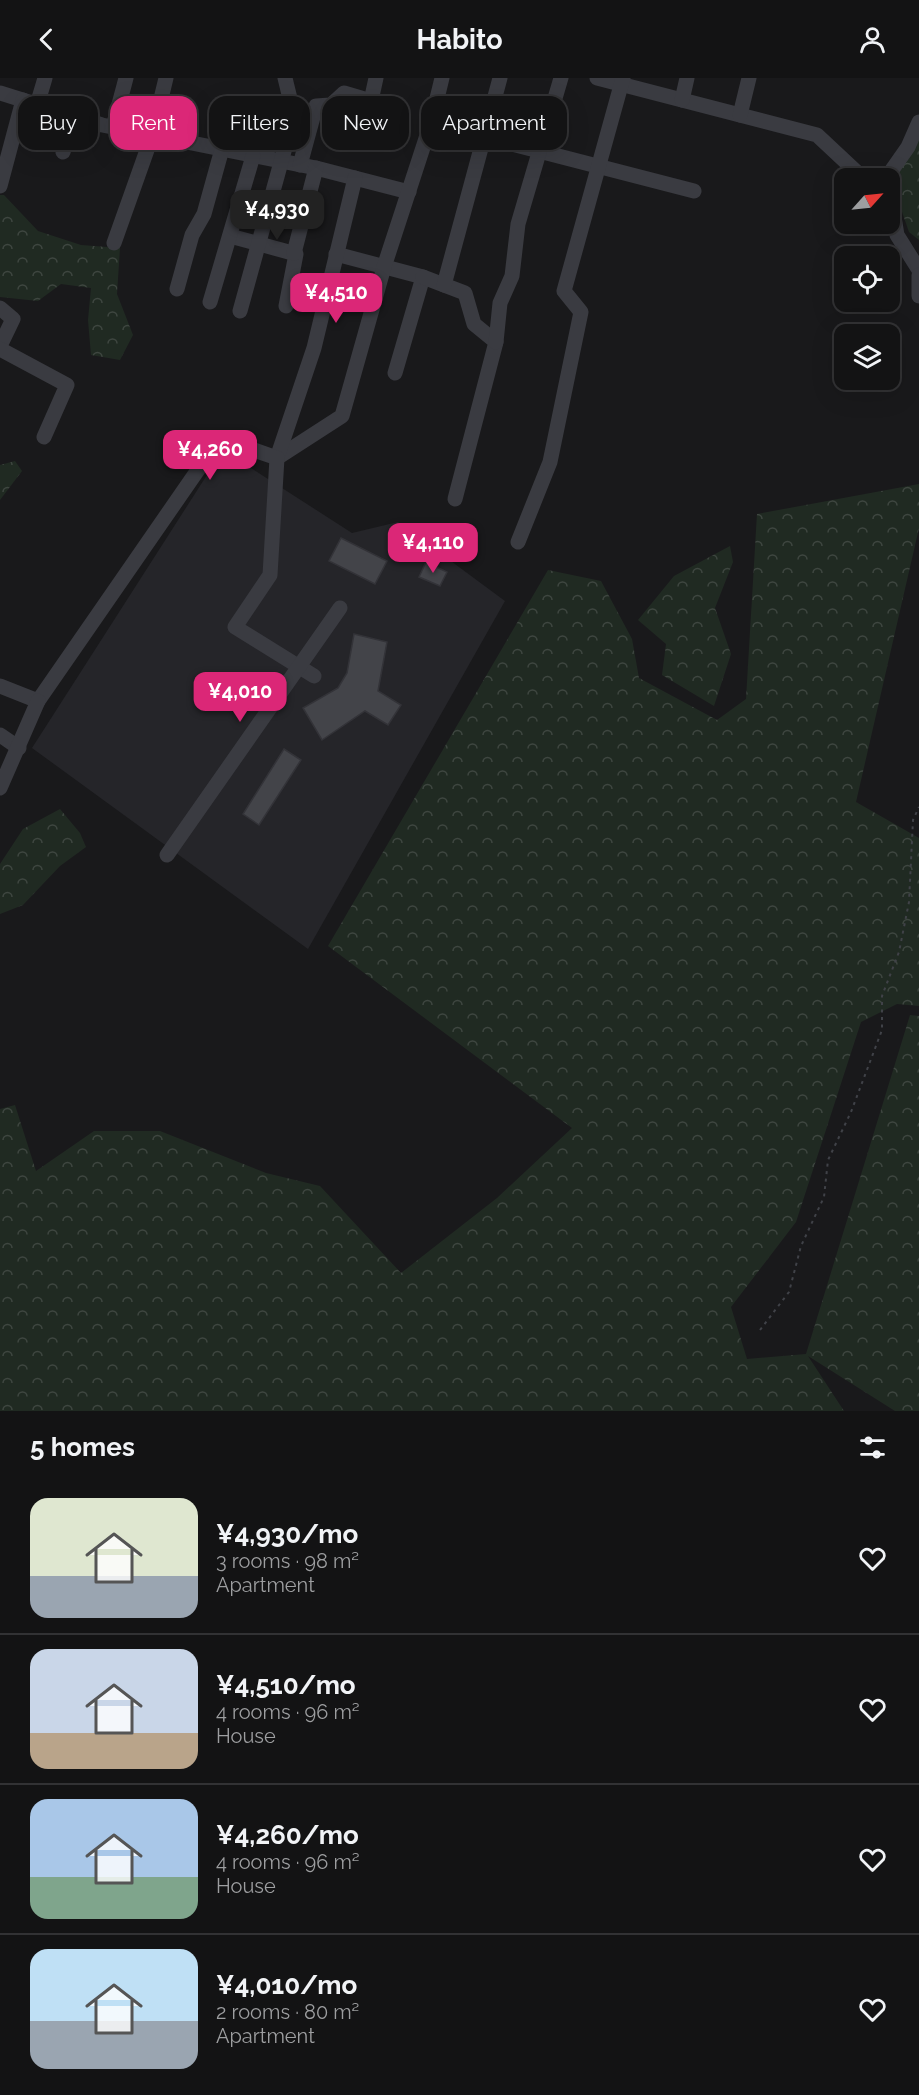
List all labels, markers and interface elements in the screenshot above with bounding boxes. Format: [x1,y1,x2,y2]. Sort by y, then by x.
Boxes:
icon: back [30,23,63,56]
icon: person [856,23,889,56]
text: Habito [417,24,503,55]
chip: Buy [18,96,98,150]
chip: Rent [110,96,197,150]
chip: Filters [209,96,310,150]
chip: New [322,96,409,150]
chip: Apartment [421,96,567,150]
north arrow [834,168,900,234]
map controls [834,168,900,390]
pin: ¥4,930 [228,190,326,241]
text: ¥4,930 [244,197,310,221]
button: locate [834,246,900,312]
pin: ¥4,510 [287,273,385,324]
text: ¥4,510 [304,280,368,304]
button: layers [834,324,900,390]
pin: ¥4,260 [161,430,259,481]
text: ¥4,260 [177,437,243,461]
pin: ¥4,110 [384,523,482,574]
text: ¥4,110 [402,530,464,554]
pin: ¥4,010 [191,672,289,723]
text: ¥4,010 [208,679,272,703]
icon: filters [856,1431,889,1464]
text: 5 homes [30,1432,135,1462]
text: ¥4,930/mo [216,1519,358,1549]
icon: home [78,1522,150,1594]
icon: heart [856,1542,889,1575]
text: 3 rooms · 98 m² [216,1549,359,1573]
text: Apartment [216,1573,315,1597]
text: ¥4,510/mo [216,1670,356,1700]
icon: home [78,1673,150,1745]
icon: heart [856,1693,889,1726]
text: 4 rooms · 96 m² [216,1700,360,1724]
text: House [216,1724,276,1748]
text: ¥4,260/mo [216,1820,359,1850]
icon: home [78,1823,150,1895]
icon: heart [856,1843,889,1876]
text: 4 rooms · 96 m² [216,1850,360,1874]
text: House [216,1874,276,1898]
text: ¥4,010/mo [216,1970,357,2000]
icon: home [78,1973,150,2045]
icon: heart [856,1993,889,2026]
text: 2 rooms · 80 m² [216,2000,359,2024]
text: Apartment [216,2024,315,2048]

